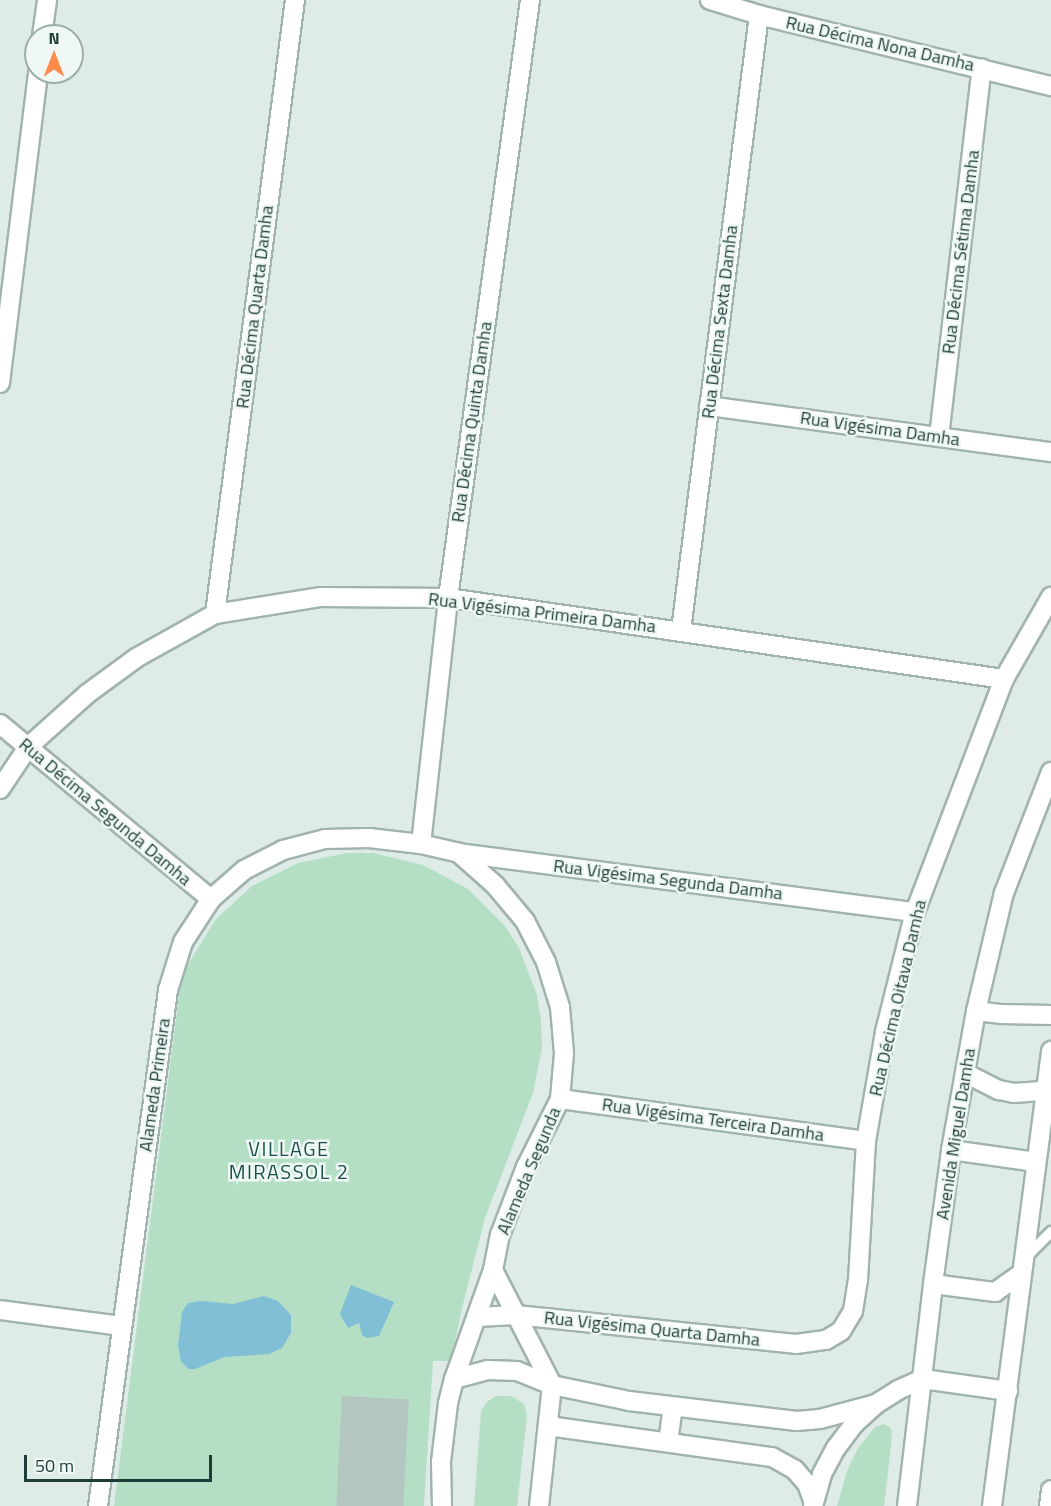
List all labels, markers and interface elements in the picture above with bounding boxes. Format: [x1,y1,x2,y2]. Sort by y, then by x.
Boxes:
street label: Rua Décima Nona Damha [784,12,976,76]
north arrow [24,24,84,84]
text: N [48,26,60,50]
street label: Rua Décima Sétima Damha [938,149,984,355]
street label: Rua Décima Quarta Damha [232,204,278,410]
street label: Rua Décima Sexta Damha [697,224,743,420]
street label: Rua Décima Quinta Damha [447,320,497,524]
street label: Rua Vigésima Damha [799,407,961,451]
street label: Rua Vigésima Primeira Damha [427,588,657,638]
street label: Rua Décima Segunda Damha [14,734,196,890]
street label: Rua Vigésima Segunda Damha [552,855,784,905]
street label: Rua Décima Oitava Damha [865,898,931,1098]
street label: Alameda Primeira [135,1017,175,1153]
street label: Avenida Miguel Damha [932,1047,980,1221]
street label: Rua Vigésima Terceira Damha [601,1094,825,1146]
street label: Alameda Segunda [492,1104,566,1238]
district label: VILLAGE MIRASSOL 2 [229,1137,349,1184]
street label: Rua Vigésima Quarta Damha [543,1307,761,1351]
scale bar [27,1443,214,1481]
text: 50 m [35,1452,74,1479]

